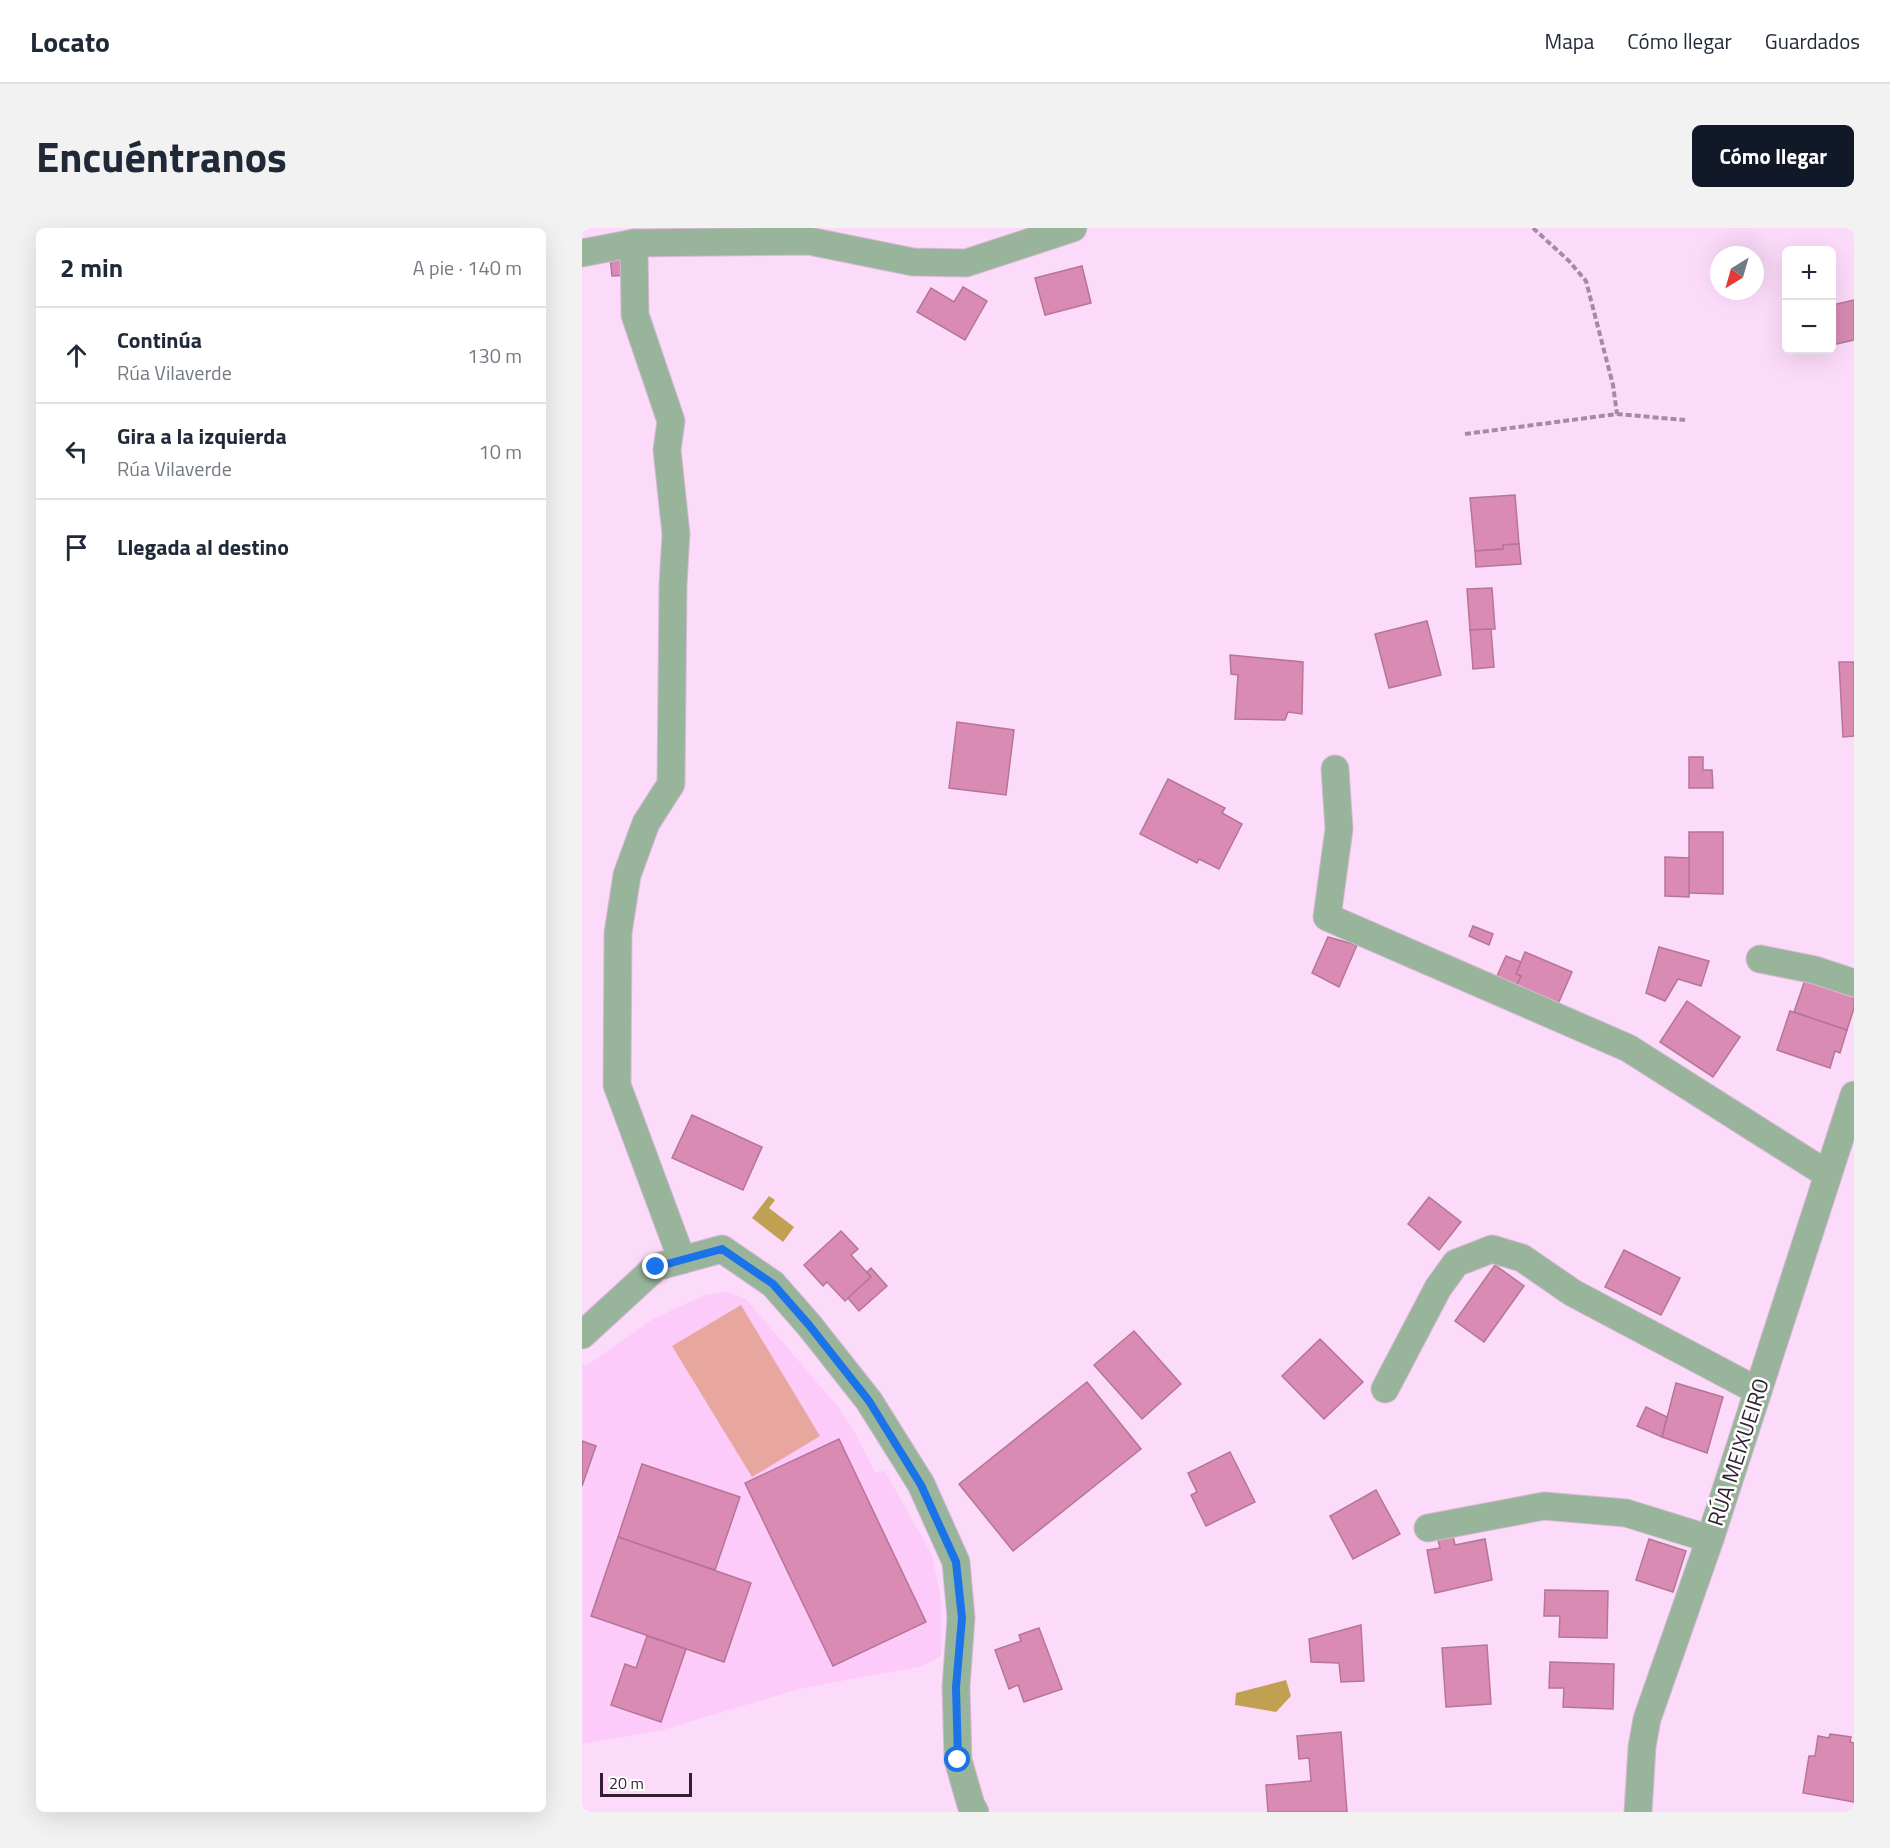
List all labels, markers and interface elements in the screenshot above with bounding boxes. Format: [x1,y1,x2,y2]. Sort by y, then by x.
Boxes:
text: Locato [30,20,110,63]
text: Mapa [1545,25,1594,57]
text: Cómo llegar [1627,25,1732,57]
text: Guardados [1765,25,1860,57]
text: Encuéntranos [36,124,287,188]
button: Cómo llegar [1692,125,1854,187]
north arrow [1710,246,1764,300]
map controls [1782,246,1836,354]
button: + [1782,246,1836,300]
text: 2 min [60,248,123,287]
text: A pie · 140 m [413,252,522,283]
button: − [1782,300,1836,354]
text: Continúa [117,323,202,357]
icon: ahead [60,339,93,372]
text: 130 m [467,340,522,371]
text: Rúa Vilaverde [117,357,232,388]
text: Gira a la izquierda [117,419,287,453]
icon: left [60,435,93,468]
text: 10 m [478,436,522,467]
text: Rúa Vilaverde [117,453,232,484]
text: Llegada al destino [117,530,289,564]
icon: arrive [60,531,93,564]
route end [642,1253,668,1279]
street label: RÚA MEIXUEIRO [1698,1374,1778,1530]
route start [944,1746,970,1772]
scale bar [600,1770,692,1798]
text: 20 m [609,1771,644,1795]

